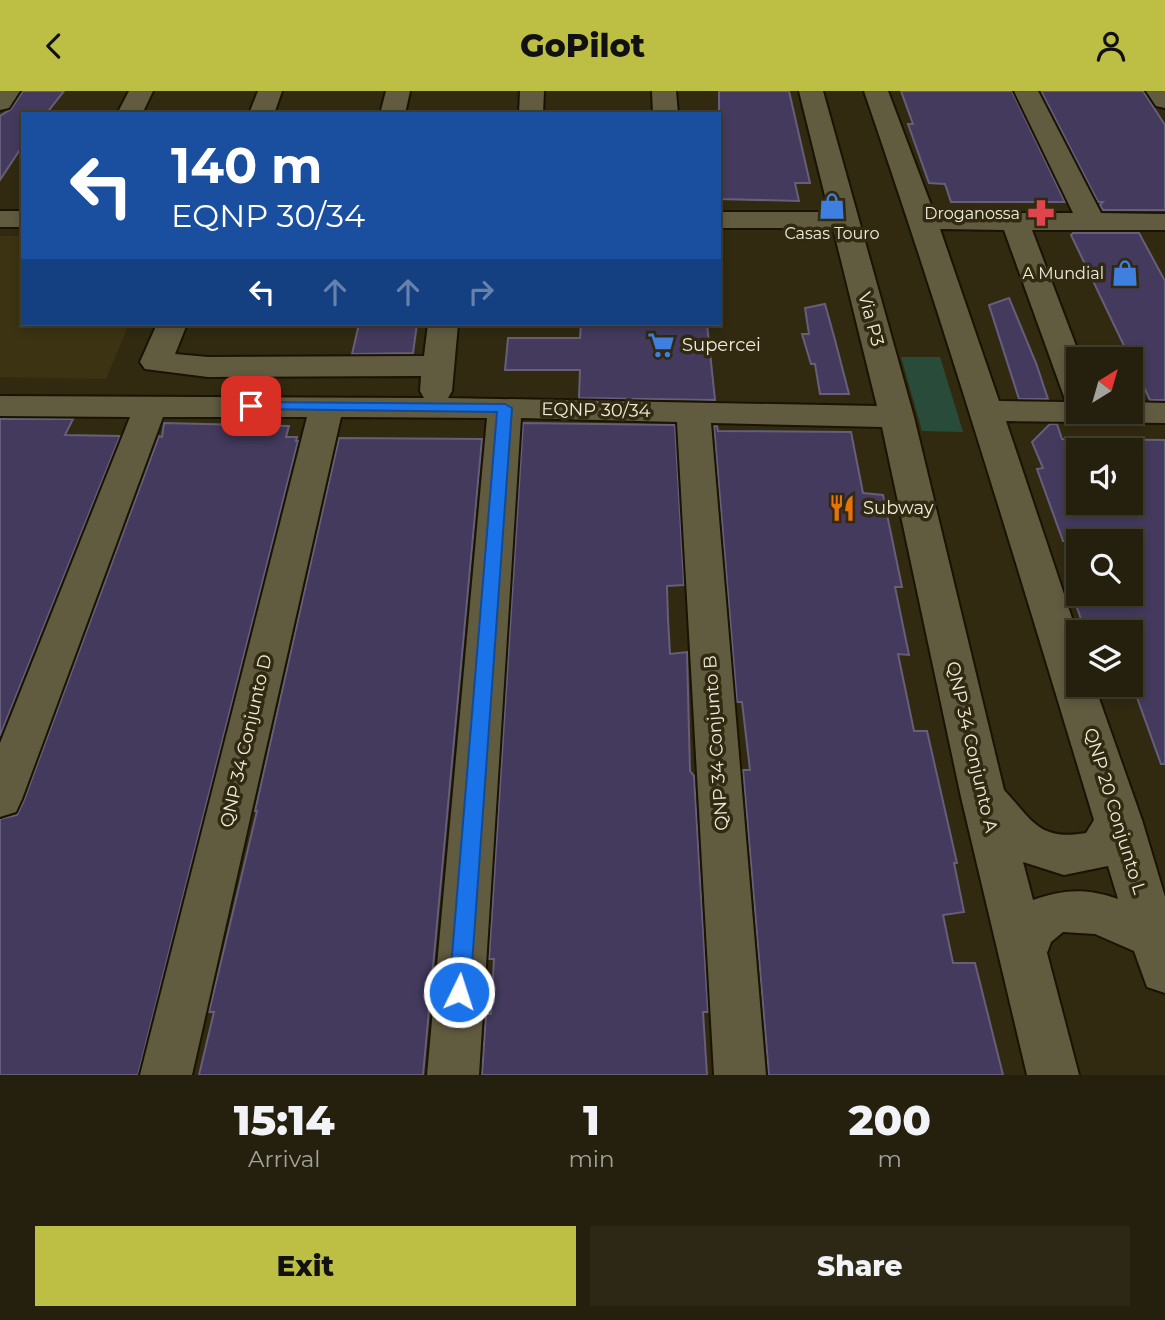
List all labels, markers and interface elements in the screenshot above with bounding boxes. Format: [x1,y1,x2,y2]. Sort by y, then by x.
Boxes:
text: GoPilot [520,26,645,65]
icon: back [35,27,73,65]
icon: person [1092,27,1130,65]
text: 140 m [171,136,323,195]
icon: left [56,140,147,231]
shop icon: Casas Touro [817,191,847,221]
text: EQNP 30/34 [171,196,365,235]
pharmacy icon: Droganossa [1026,198,1056,228]
place label: Droganossa [924,204,1020,223]
place label: Casas Touro [784,224,880,243]
shop icon: A Mundial [1110,258,1140,288]
place label: A Mundial [1023,264,1104,283]
icon: left [243,273,281,311]
icon: ahead [316,273,354,311]
icon: ahead [389,273,427,311]
icon: right [462,273,500,311]
street label: Via P3 [853,289,889,349]
supermarket icon: Supercei [646,330,676,360]
place label: Supercei [682,334,761,356]
north arrow [1066,347,1143,423]
map controls [1066,347,1143,697]
pin [221,376,281,436]
icon: arrive [232,387,270,425]
street label: EQNP 30/34 [541,398,651,422]
button: sound [1066,438,1143,515]
restaurant icon: Subway [827,493,857,523]
place label: Subway [863,497,934,519]
button: search [1066,529,1143,606]
button: layers [1066,620,1143,697]
street label: QNP 34 Conjunto D [215,652,277,830]
street label: QNP 34 Conjunto B [699,655,733,831]
street label: QNP 34 Conjunto A [942,659,1002,835]
street label: QNP 20 Conjunto L [1079,725,1151,897]
position arrow [422,955,496,1029]
text: 15:14 [234,1094,335,1146]
text: 1 [583,1094,600,1146]
text: 200 [848,1094,931,1146]
text: Arrival [248,1145,321,1173]
text: min [568,1145,615,1173]
text: m [878,1145,902,1173]
button: Exit [35,1226,576,1306]
button: Share [590,1226,1130,1306]

